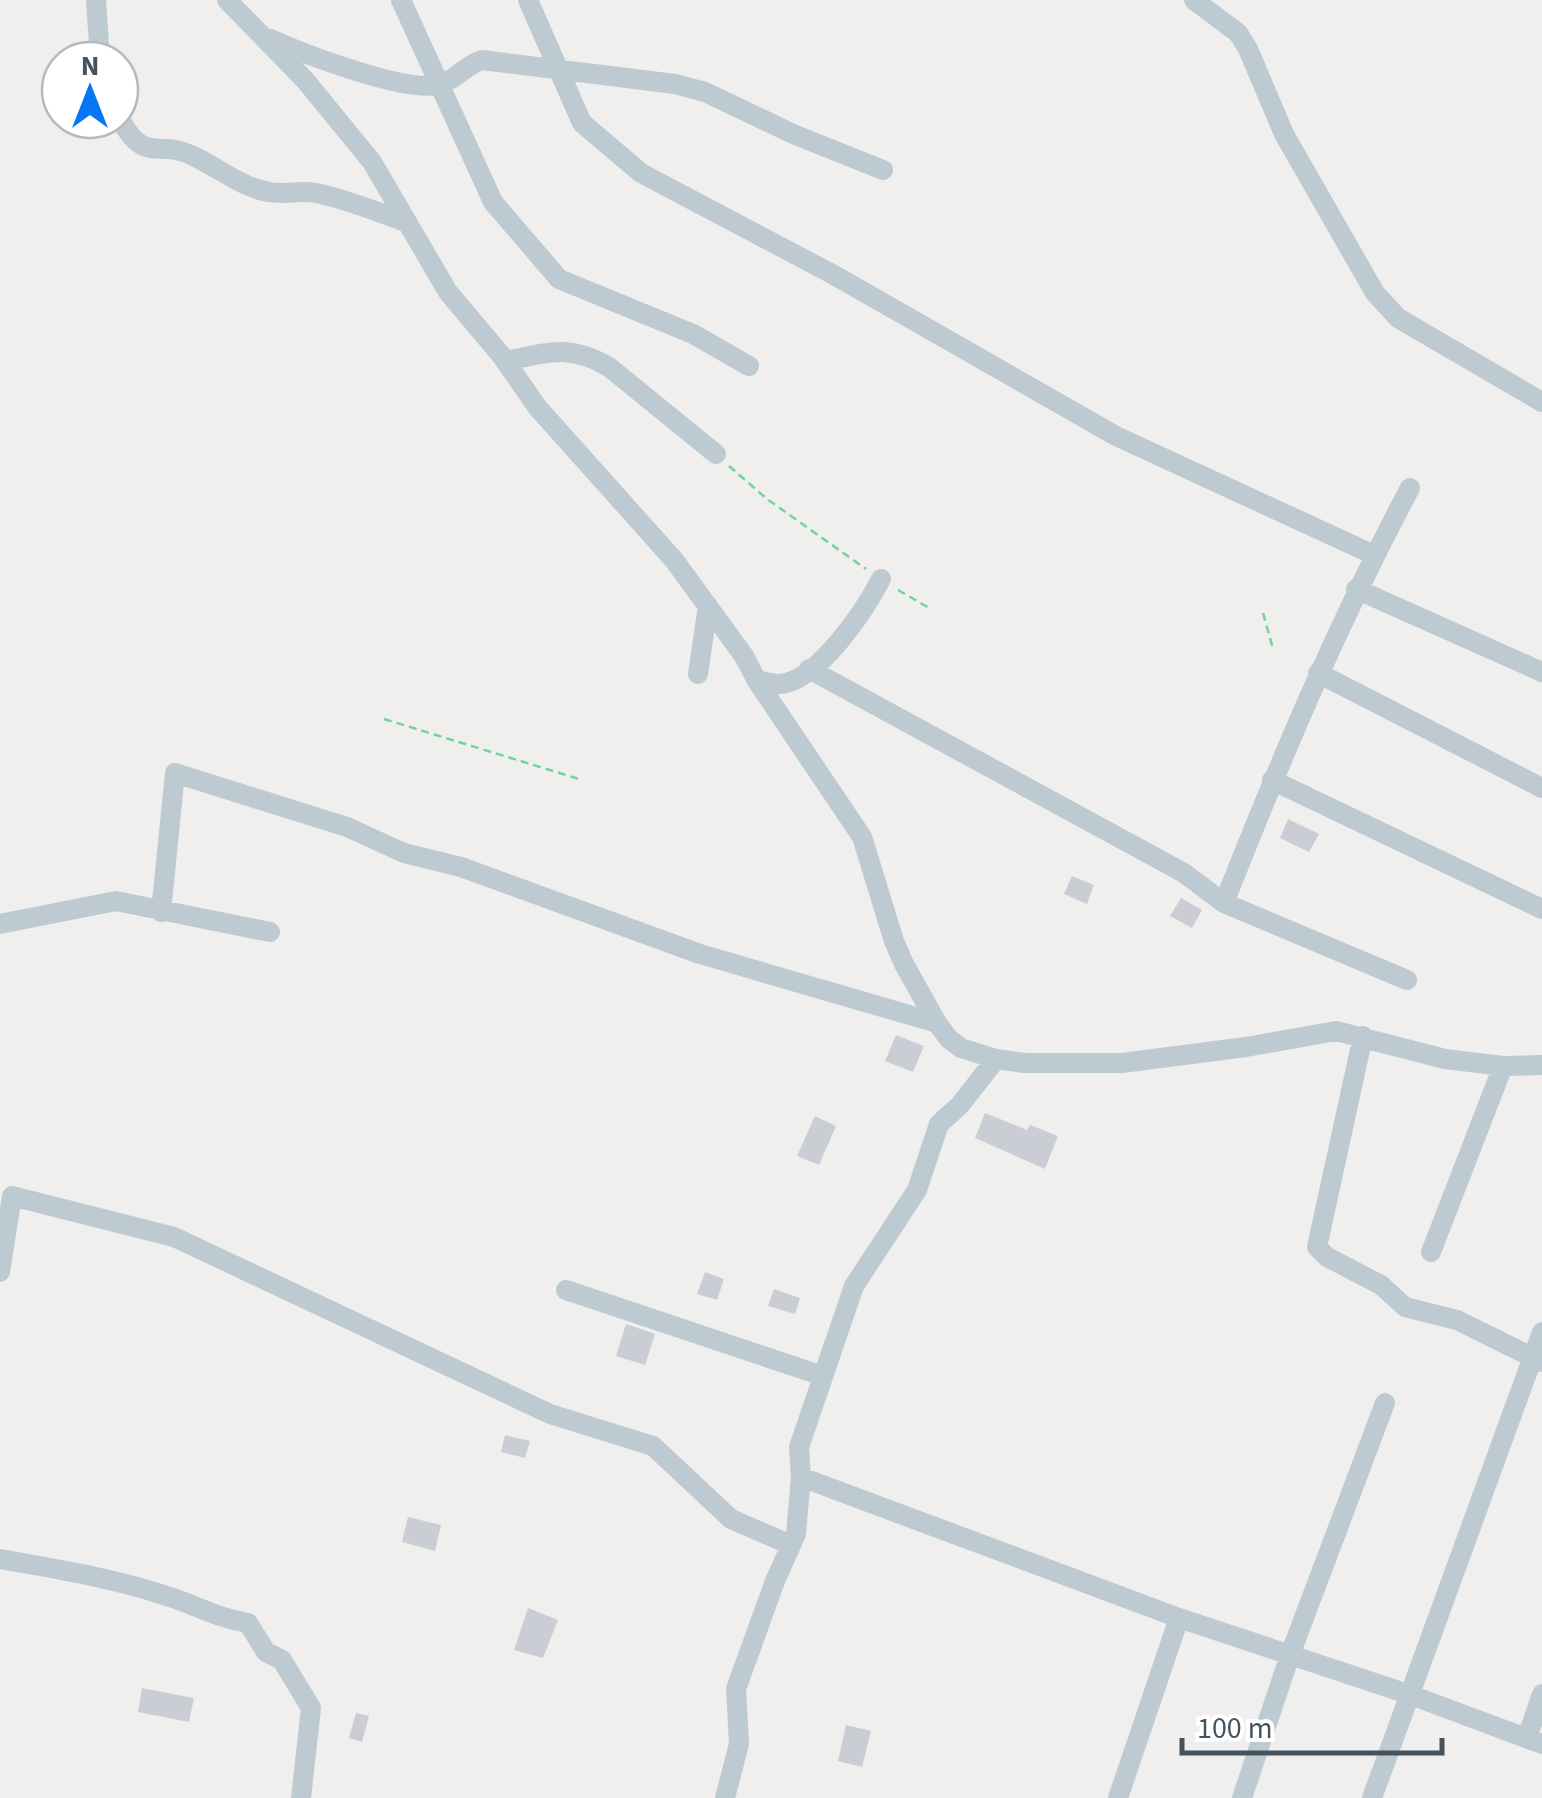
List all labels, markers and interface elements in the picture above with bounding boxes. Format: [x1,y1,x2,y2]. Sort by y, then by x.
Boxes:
north arrow [40,40,140,140]
text: N [81,46,99,86]
scale bar [1182,1693,1442,1755]
text: 100 m [1197,1707,1273,1750]

